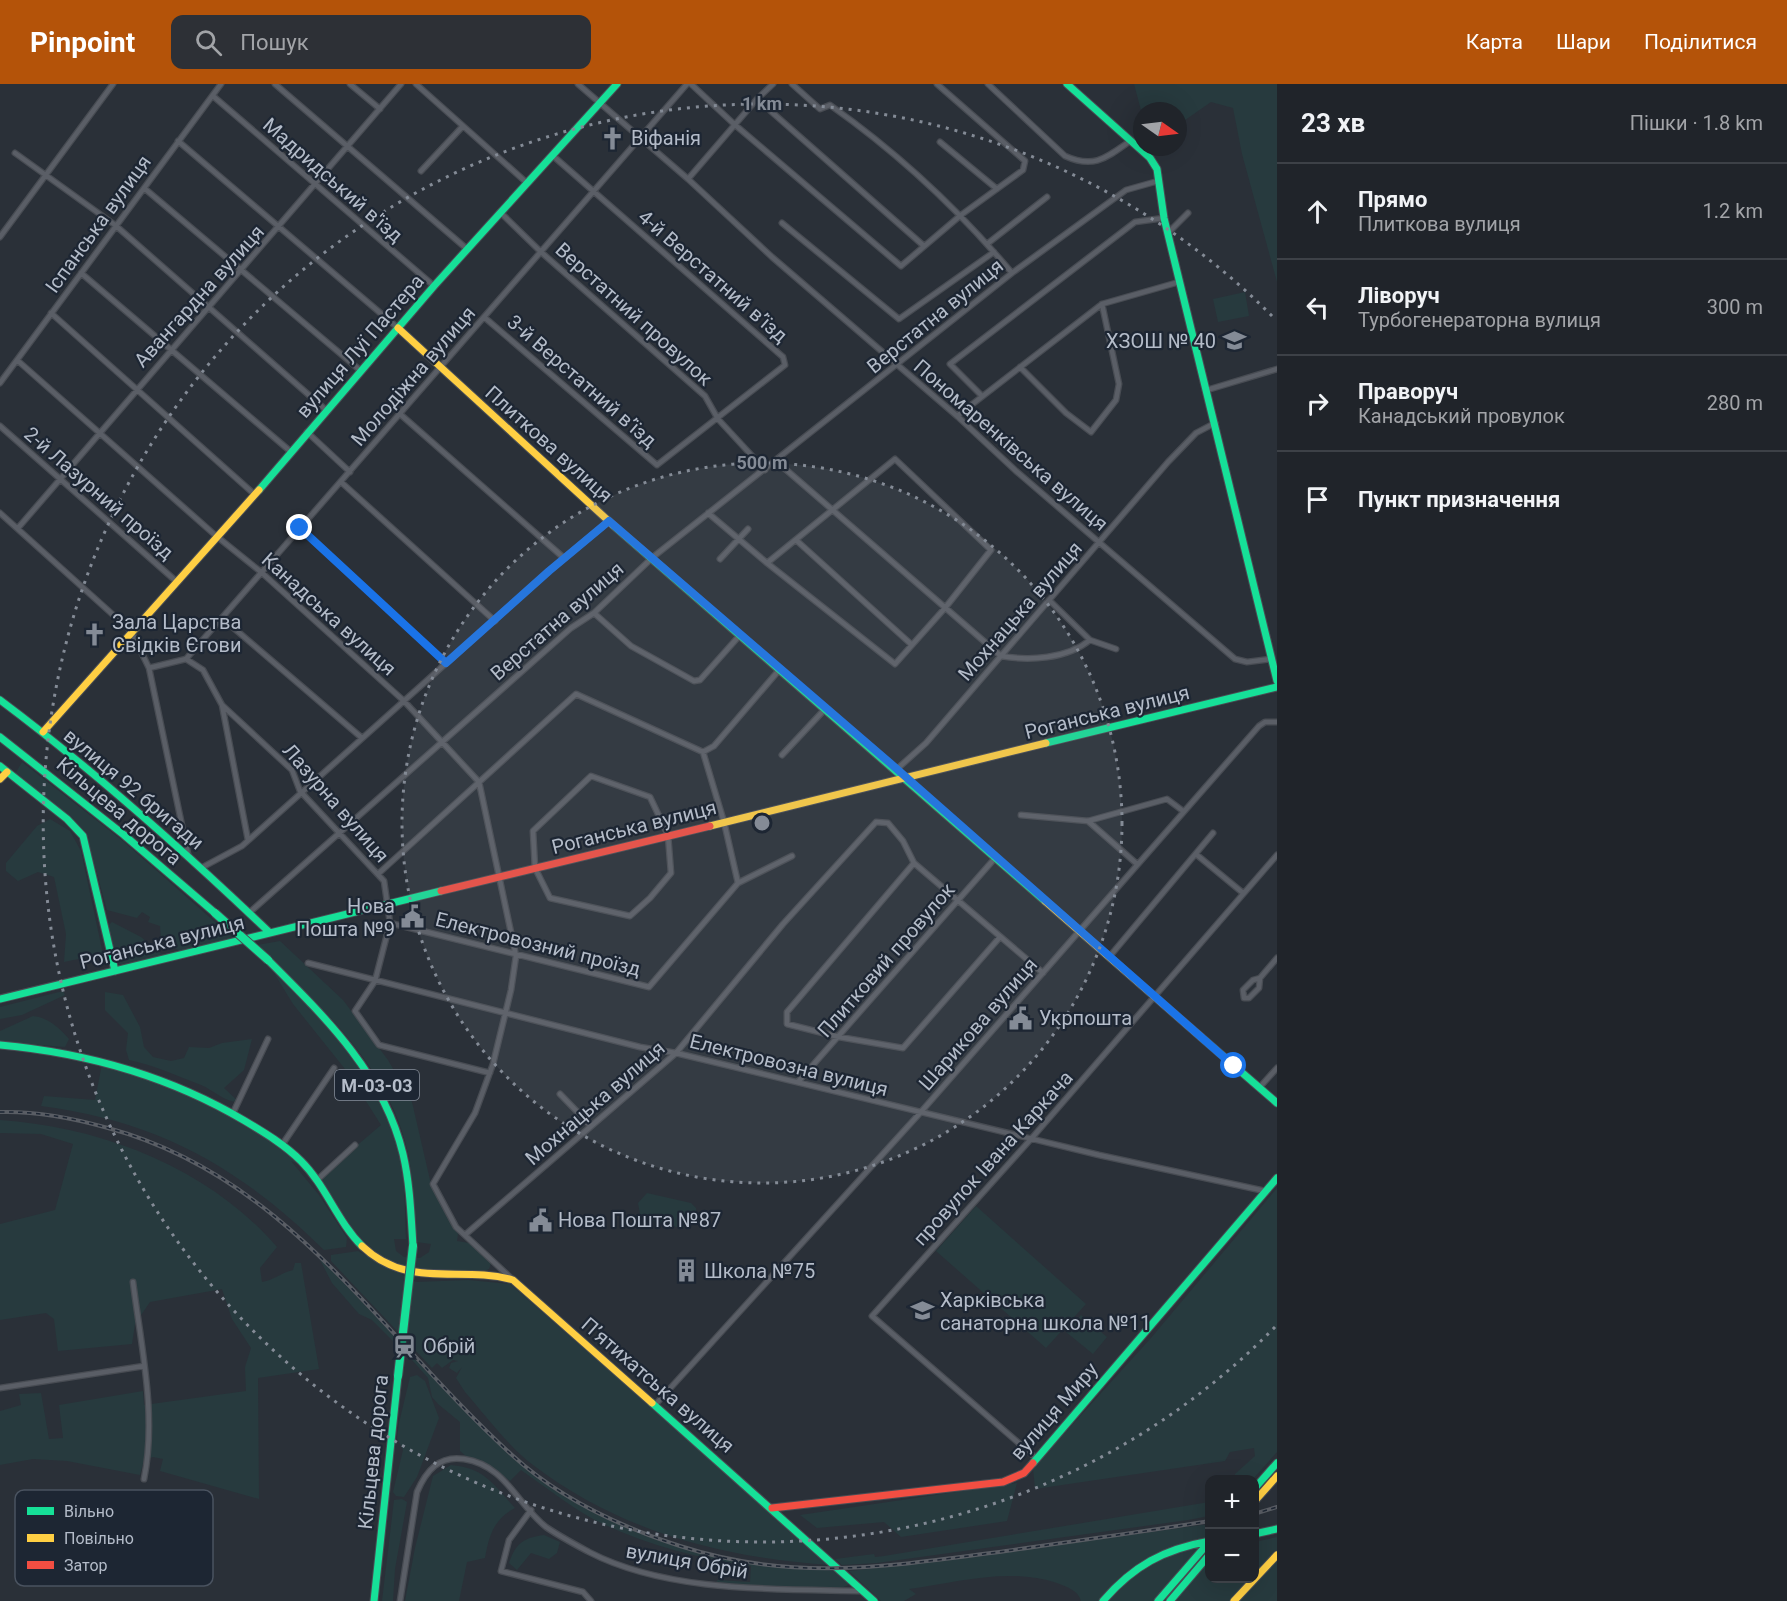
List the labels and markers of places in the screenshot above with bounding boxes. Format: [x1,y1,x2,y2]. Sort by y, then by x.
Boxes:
church icon: Віфанія [600,125,626,151]
place label: Віфанія [631,126,701,150]
school or university icon: ХЗОШ № 40 [1221,328,1247,354]
place label: ХЗОШ № 40 [1106,329,1216,353]
place label: Зала Царства Свідків Єгови [112,610,242,657]
church icon: Зала Царства Свідків Єгови [81,621,107,647]
centre of rings [752,813,772,833]
place label: Нова Пошта №9 [296,894,395,941]
public building icon: Нова Пошта №9 [400,904,426,930]
public building icon: Укрпошта [1008,1005,1034,1031]
place label: Укрпошта [1039,1006,1132,1030]
public building icon: Нова Пошта №87 [527,1207,553,1233]
place label: Нова Пошта №87 [558,1208,721,1232]
building icon: Школа №75 [673,1258,699,1284]
place label: Школа №75 [704,1259,815,1283]
place label: Харківська санаторна школа №11 [940,1288,1151,1335]
school or university icon: Харківська санаторна школа №11 [909,1298,935,1324]
station icon: Обрій [392,1333,418,1359]
place label: Обрій [423,1334,475,1358]

